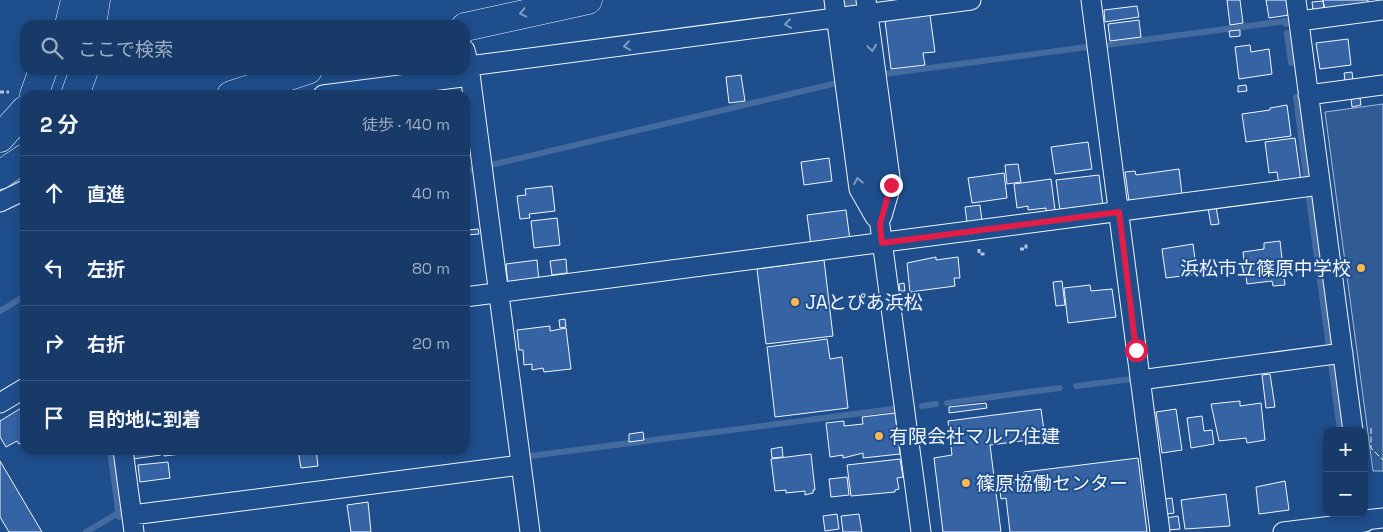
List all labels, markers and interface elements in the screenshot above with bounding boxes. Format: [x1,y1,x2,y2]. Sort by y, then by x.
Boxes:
one-way arrow [518,7,527,18]
one-way arrow [784,18,792,29]
search box [20,20,470,75]
icon: search [38,34,66,62]
text: ここで検索 [78,37,173,62]
one-way arrow [623,40,632,50]
one-way arrow [867,44,877,53]
text: 2 分 [40,111,79,138]
text: 徒歩 · 140 m [362,114,450,135]
route end [880,174,903,197]
one-way arrow [854,177,864,186]
icon: ahead [40,179,68,207]
text: 直進 [87,182,125,207]
text: 40 m [412,183,450,204]
icon: left [40,254,68,282]
place label: 浜松市立篠原中学校 [1180,256,1351,281]
text: 左折 [87,257,125,282]
text: 80 m [412,258,450,279]
marker: 浜松市立篠原中学校 [1355,262,1367,274]
place label: JAとぴあ浜松 [805,290,923,315]
marker: JAとぴあ浜松 [789,296,801,308]
icon: right [40,329,68,357]
text: 右折 [87,332,125,357]
text: 20 m [412,333,450,354]
route start [1125,339,1148,362]
icon: arrive [40,404,68,432]
text: 目的地に到着 [87,407,201,432]
place label: 有限会社マルワ住建 [889,424,1060,449]
map controls [1323,427,1368,517]
button: + [1323,427,1368,472]
marker: 有限会社マルワ住建 [873,430,885,442]
place label: 篠原協働センター [976,471,1128,496]
button: − [1323,472,1368,517]
marker: 篠原協働センター [960,477,972,489]

